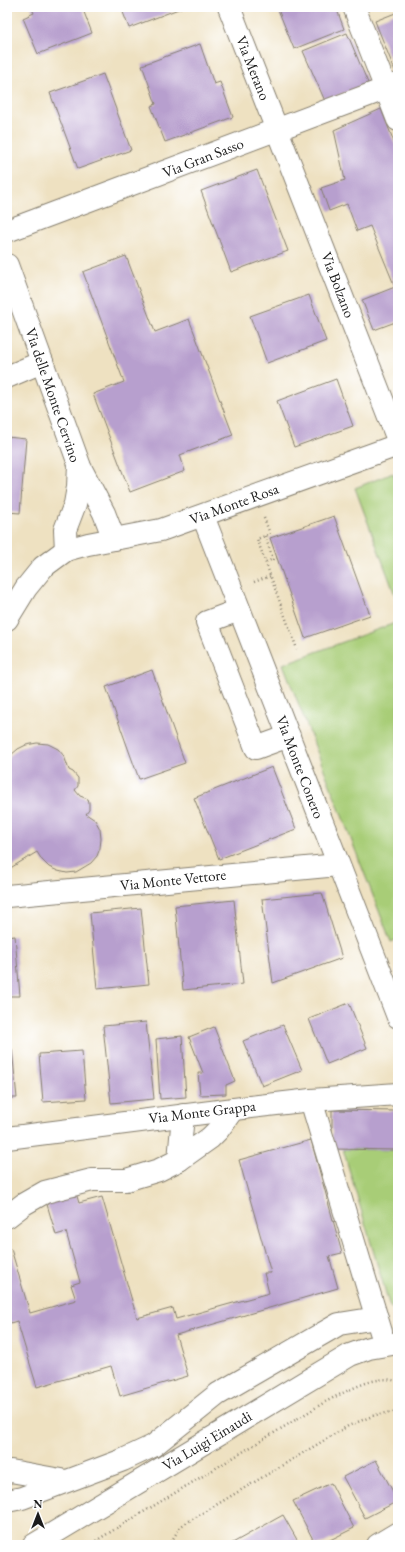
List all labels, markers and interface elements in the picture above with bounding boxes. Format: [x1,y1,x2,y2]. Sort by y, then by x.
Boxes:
street label: Via Merano [232,33,275,103]
street label: Via Gran Sasso [160,133,246,182]
street label: Via Bolzano [317,249,360,320]
street label: Via delle Monte Cervino [22,325,85,465]
street label: Via Monte Rosa [187,479,281,528]
street label: Via Monte Conero [272,713,329,821]
street label: Via Monte Vettore [119,864,227,895]
street label: Via Monte Grappa [147,1096,257,1127]
street label: Via Luigi Einaudi [158,1406,255,1475]
north arrow [18,1494,58,1534]
text: N [34,1497,43,1511]

